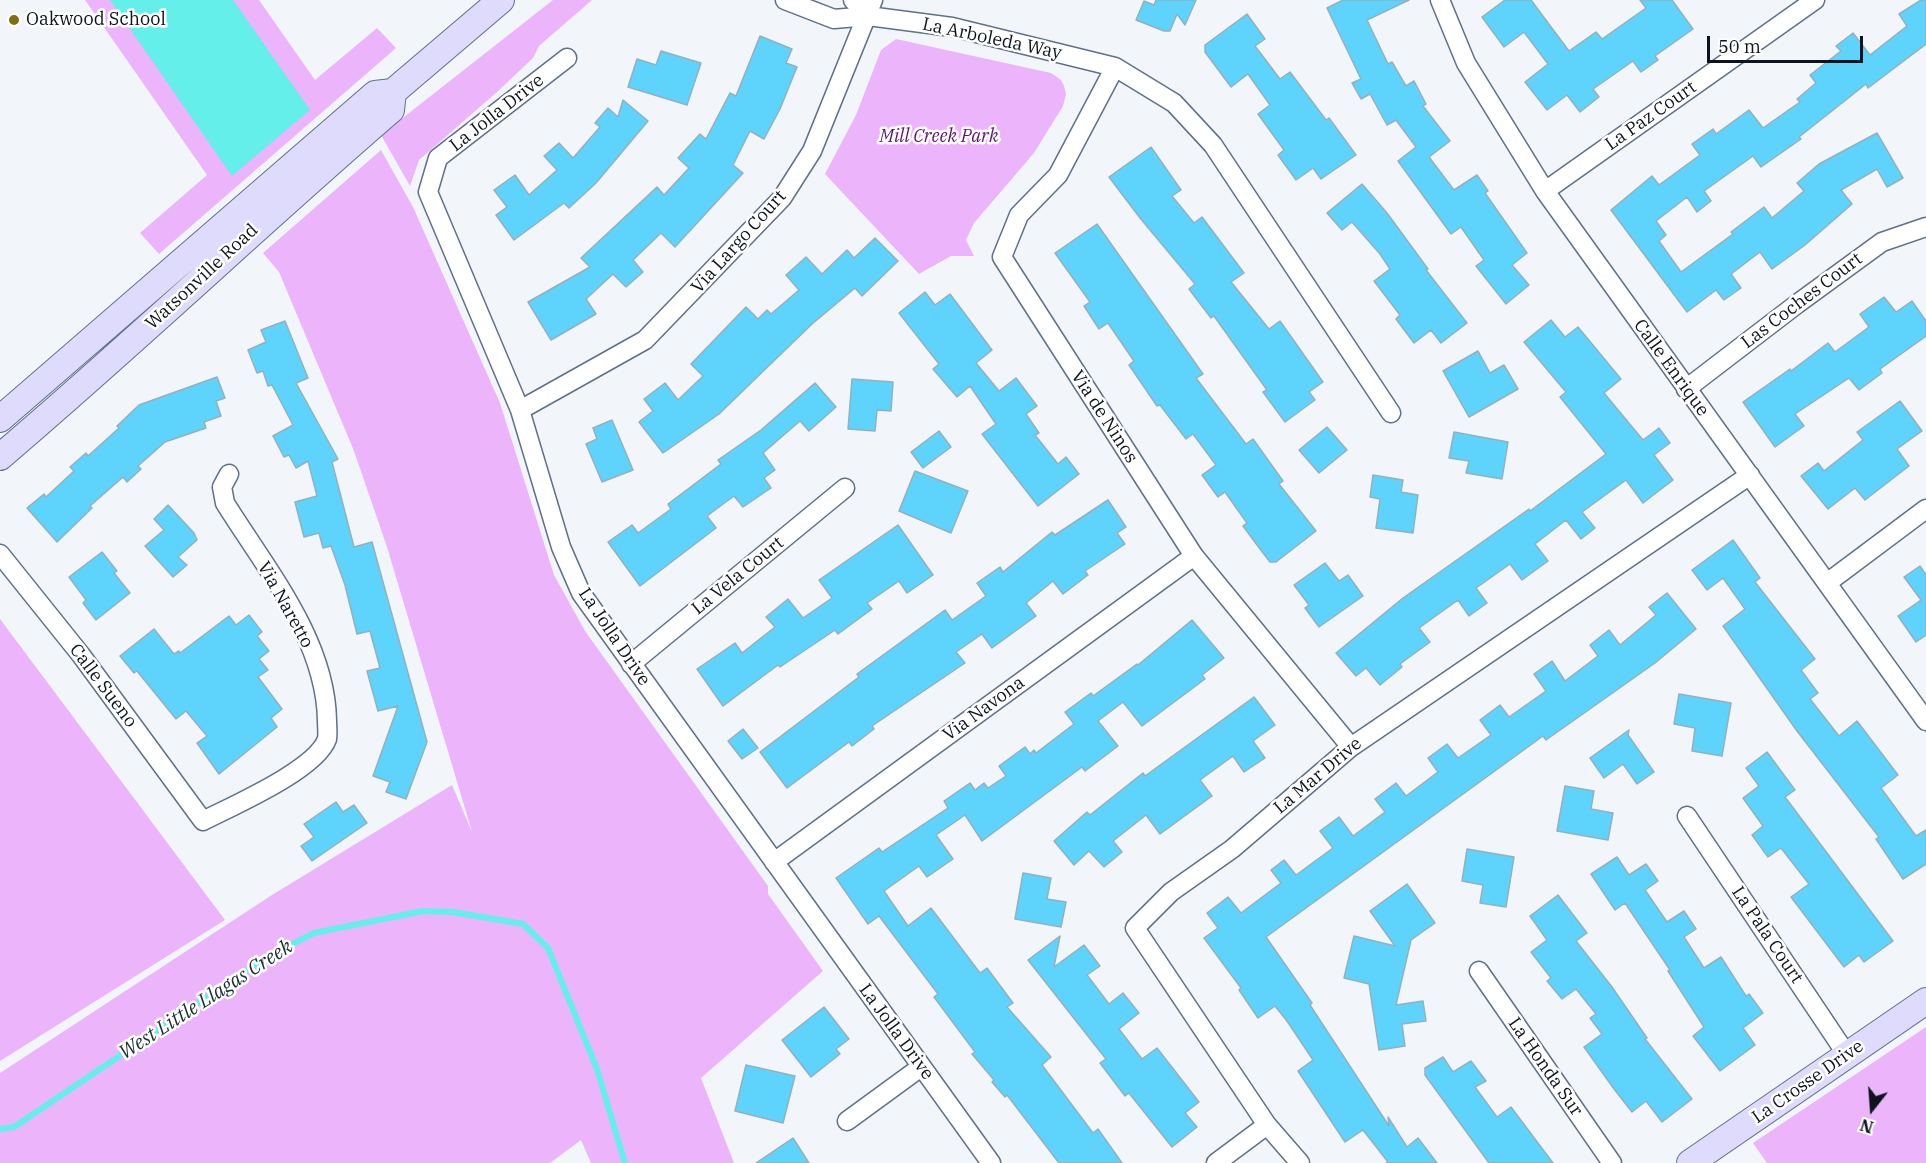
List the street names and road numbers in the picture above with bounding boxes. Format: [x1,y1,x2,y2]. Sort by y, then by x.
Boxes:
street label: La Arboleda Way [920,14,1064,64]
street label: La Jolla Drive [446,70,548,156]
street label: La Paz Court [1601,77,1701,155]
street label: Via Largo Court [687,186,791,298]
street label: Watsonville Road [141,220,263,334]
street label: Las Coches Court [1737,249,1867,353]
street label: Calle Enrique [1629,315,1713,421]
street label: Via de Ninos [1066,367,1142,467]
street label: La Vela Court [688,532,788,620]
street label: Via Naretto [252,558,318,652]
street label: La Jolla Drive [573,584,655,690]
street label: Calle Sueno [65,640,141,732]
street label: Via Navona [939,672,1029,746]
street label: La Mar Drive [1270,733,1366,819]
street label: La Pala Court [1727,882,1807,988]
street label: La Jolla Drive [854,980,938,1084]
street label: La Honda Sur [1503,1014,1587,1120]
street label: La Crosse Drive [1748,1036,1868,1128]

